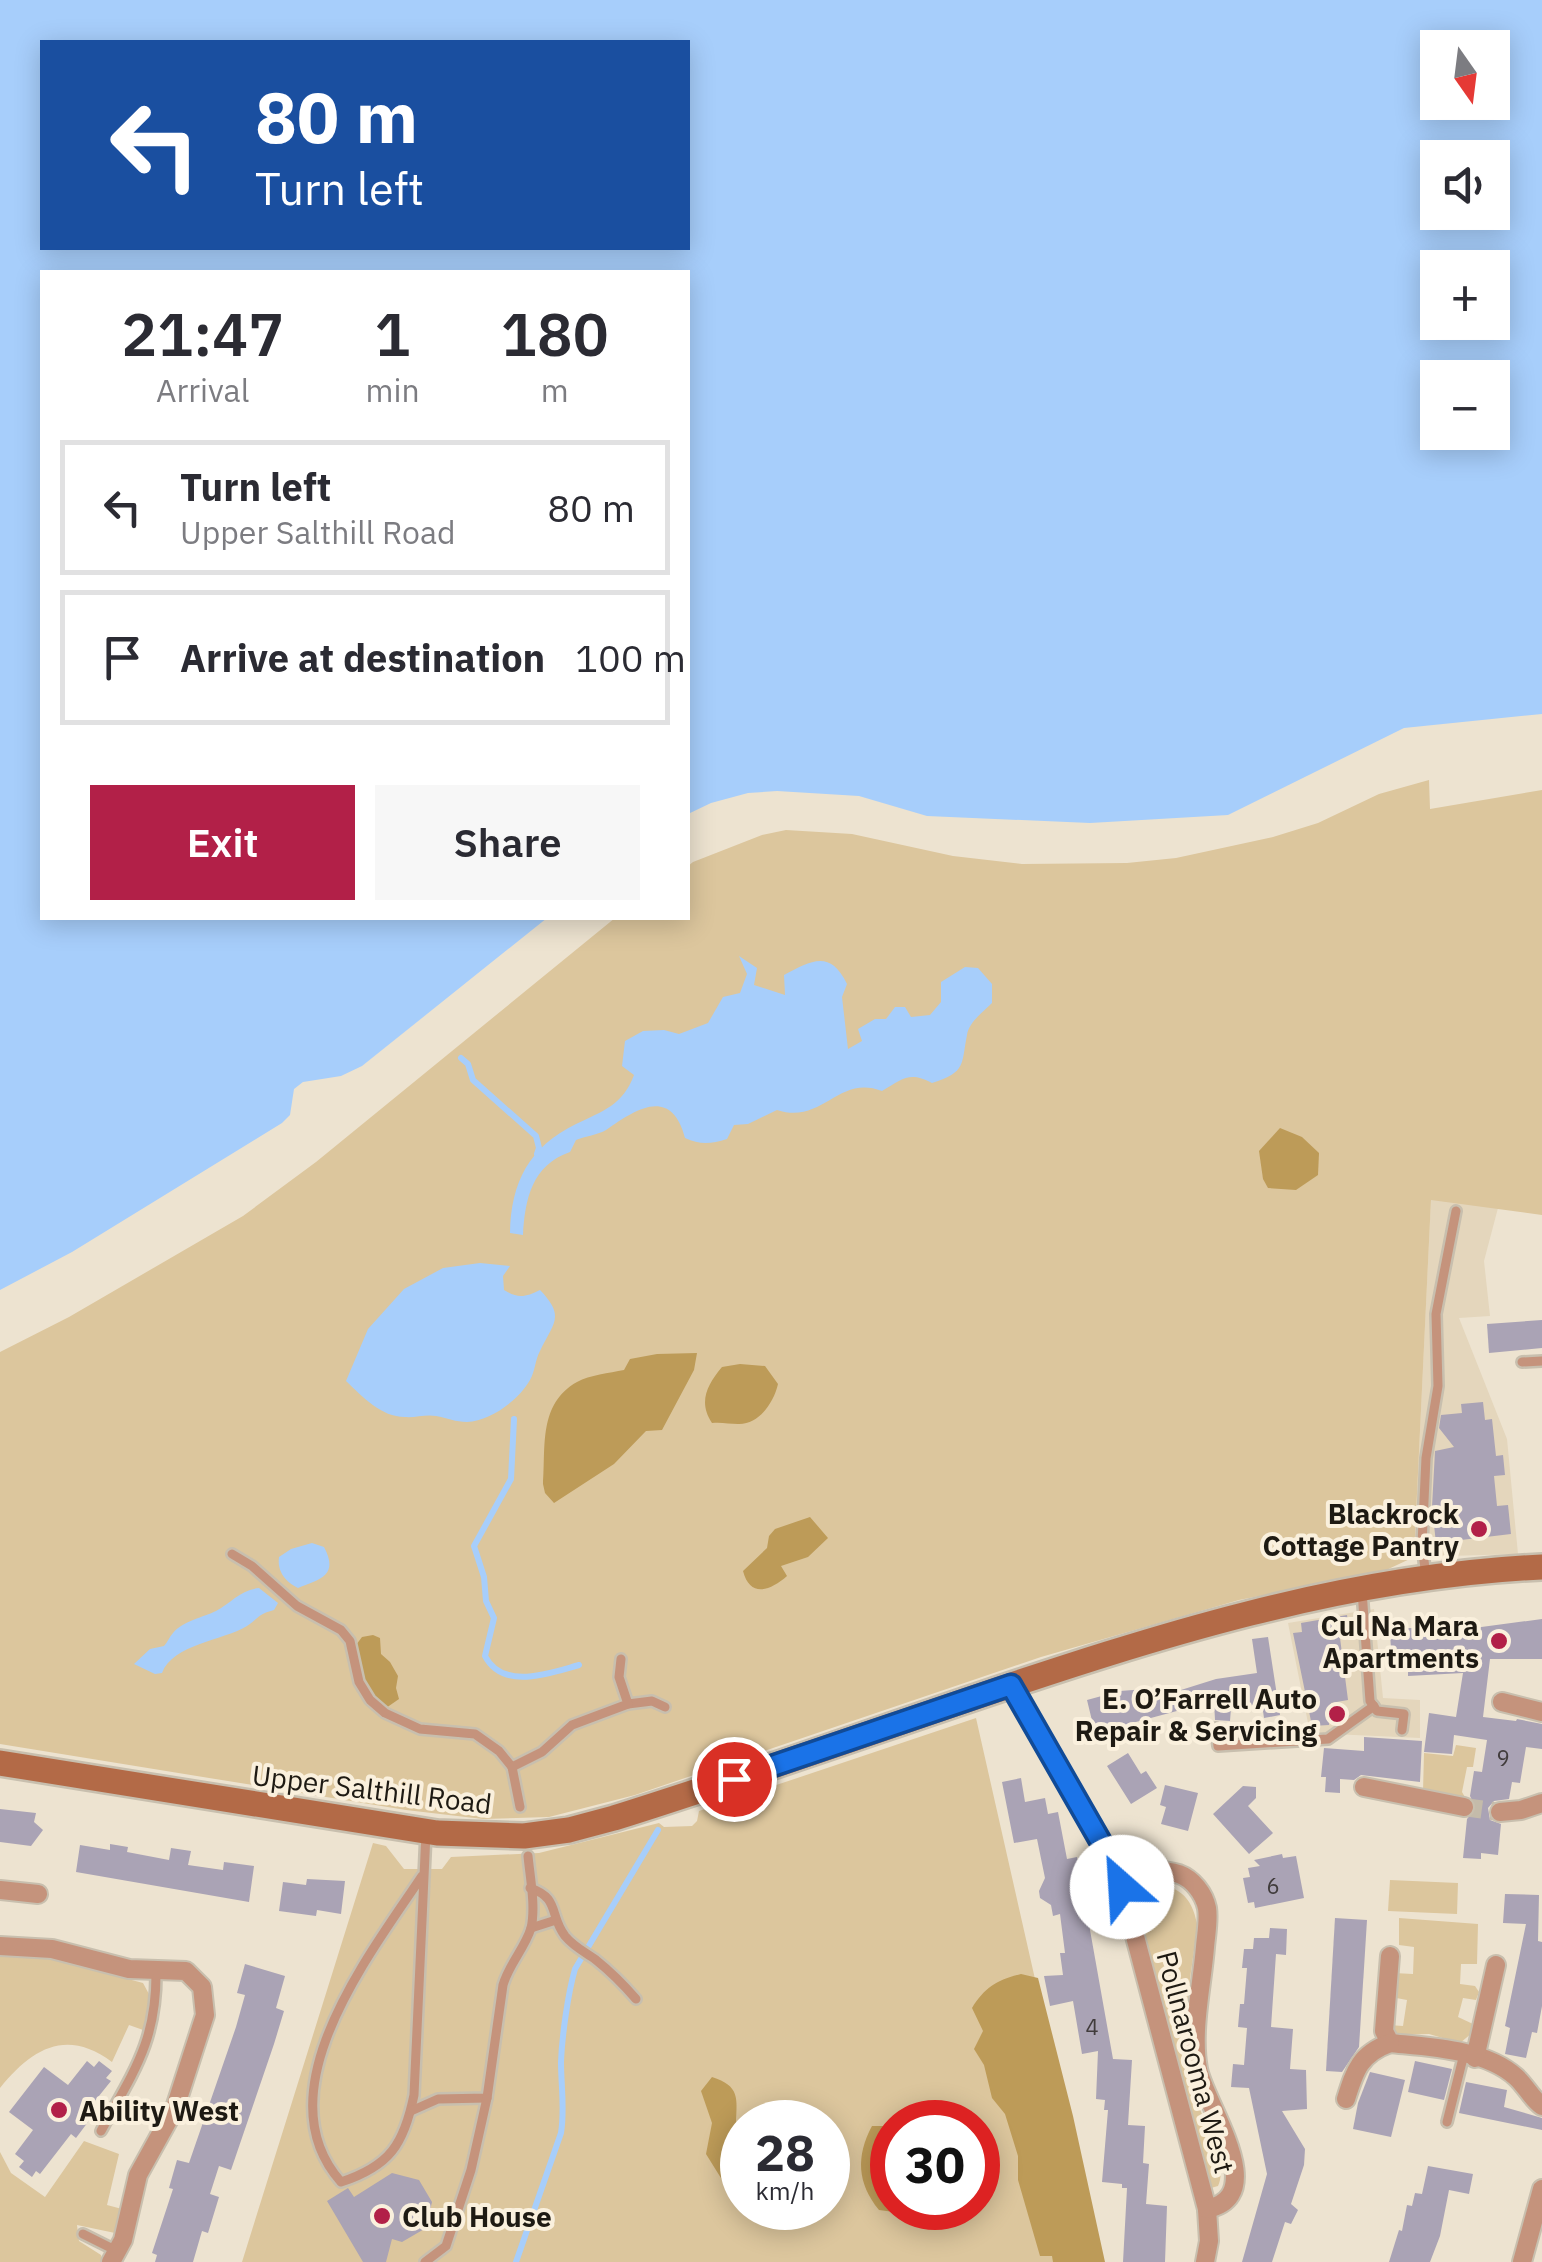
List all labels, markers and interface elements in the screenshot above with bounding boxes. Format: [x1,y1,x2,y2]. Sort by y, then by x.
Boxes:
north arrow [1420,30,1510,120]
map controls [1420,30,1510,450]
text: 80 m [255,71,418,162]
icon: left [90,80,220,210]
button: sound [1420,140,1510,230]
text: Turn left [255,159,424,217]
button: + [1420,250,1510,340]
text: 21:47 [121,294,284,373]
text: 1 [375,294,411,373]
text: 180 [501,294,609,373]
button: − [1420,360,1510,450]
text: Arrival [156,369,249,411]
text: min [365,369,420,411]
text: m [541,369,569,411]
text: Turn left [180,462,331,511]
icon: left [95,480,150,535]
text: 80 m [547,483,635,532]
text: Upper Salthill Road [180,511,456,553]
icon: arrive [95,630,150,685]
text: Arrive at destination [180,633,545,682]
text: 100 m [575,633,686,682]
button: Exit [90,785,355,900]
button: Share [375,785,640,900]
place label: Blackrock Cottage Pantry [1263,1495,1460,1564]
marker: Blackrock Cottage Pantry [1468,1518,1490,1540]
place label: Cul Na Mara Apartments [1320,1607,1479,1676]
marker: Cul Na Mara Apartments [1488,1630,1510,1652]
place label: E. O’Farrell Auto Repair & Servicing [1075,1680,1318,1749]
marker: E. O’Farrell Auto Repair & Servicing [1326,1703,1348,1725]
pin [692,1737,777,1822]
house number: 9 [1496,1743,1510,1772]
icon: arrive [707,1752,762,1807]
street label: Upper Salthill Road [250,1756,494,1822]
position arrow [1070,1835,1174,1939]
house number: 6 [1266,1871,1280,1900]
street label: Pollnarooma West [1149,1947,1243,2177]
house number: 4 [1085,2012,1099,2041]
place label: Ability West [79,2092,239,2129]
marker: Ability West [48,2099,70,2121]
speed limit sign: 30 [870,2100,1000,2230]
text: 28 [755,2120,815,2185]
text: km/h [756,2174,814,2207]
place label: Club House [402,2198,552,2235]
marker: Club House [371,2205,393,2227]

